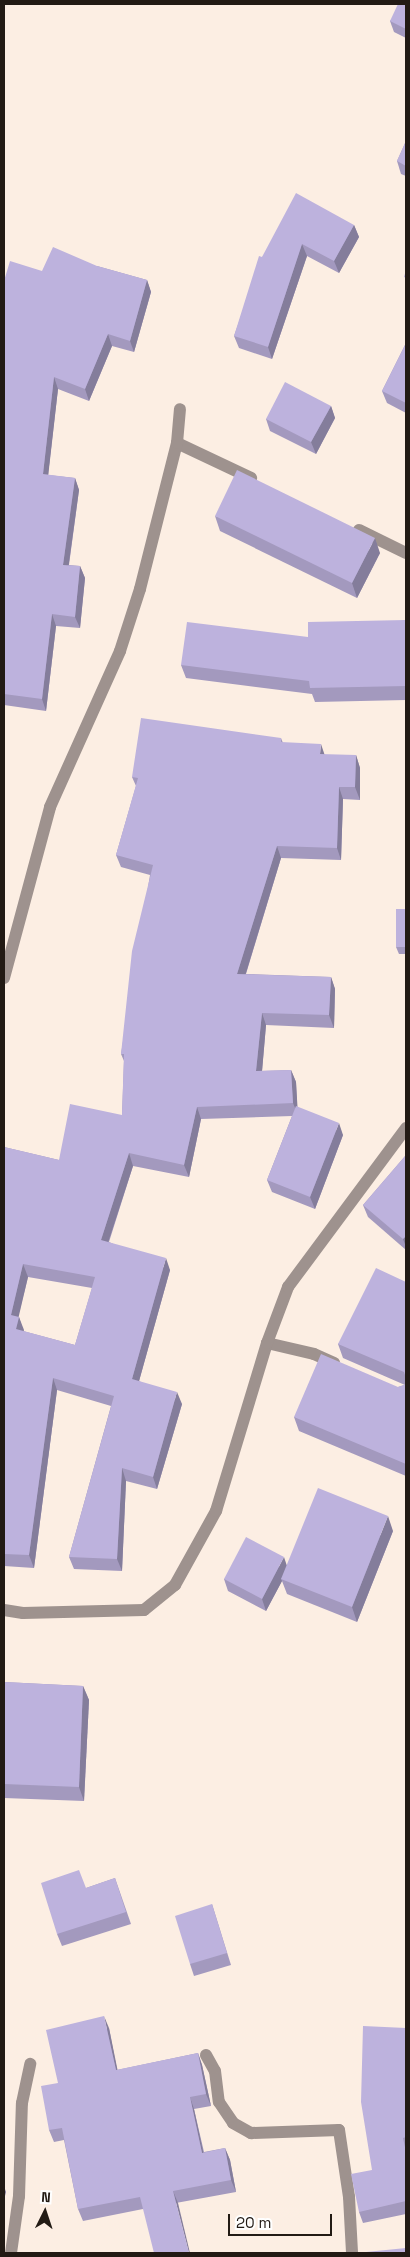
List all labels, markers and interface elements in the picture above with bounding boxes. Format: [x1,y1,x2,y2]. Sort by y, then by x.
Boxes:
north arrow [20,2187,70,2237]
text: N [41,2188,51,2206]
scale bar [230,2204,334,2236]
text: 20 m [236,2213,271,2232]

